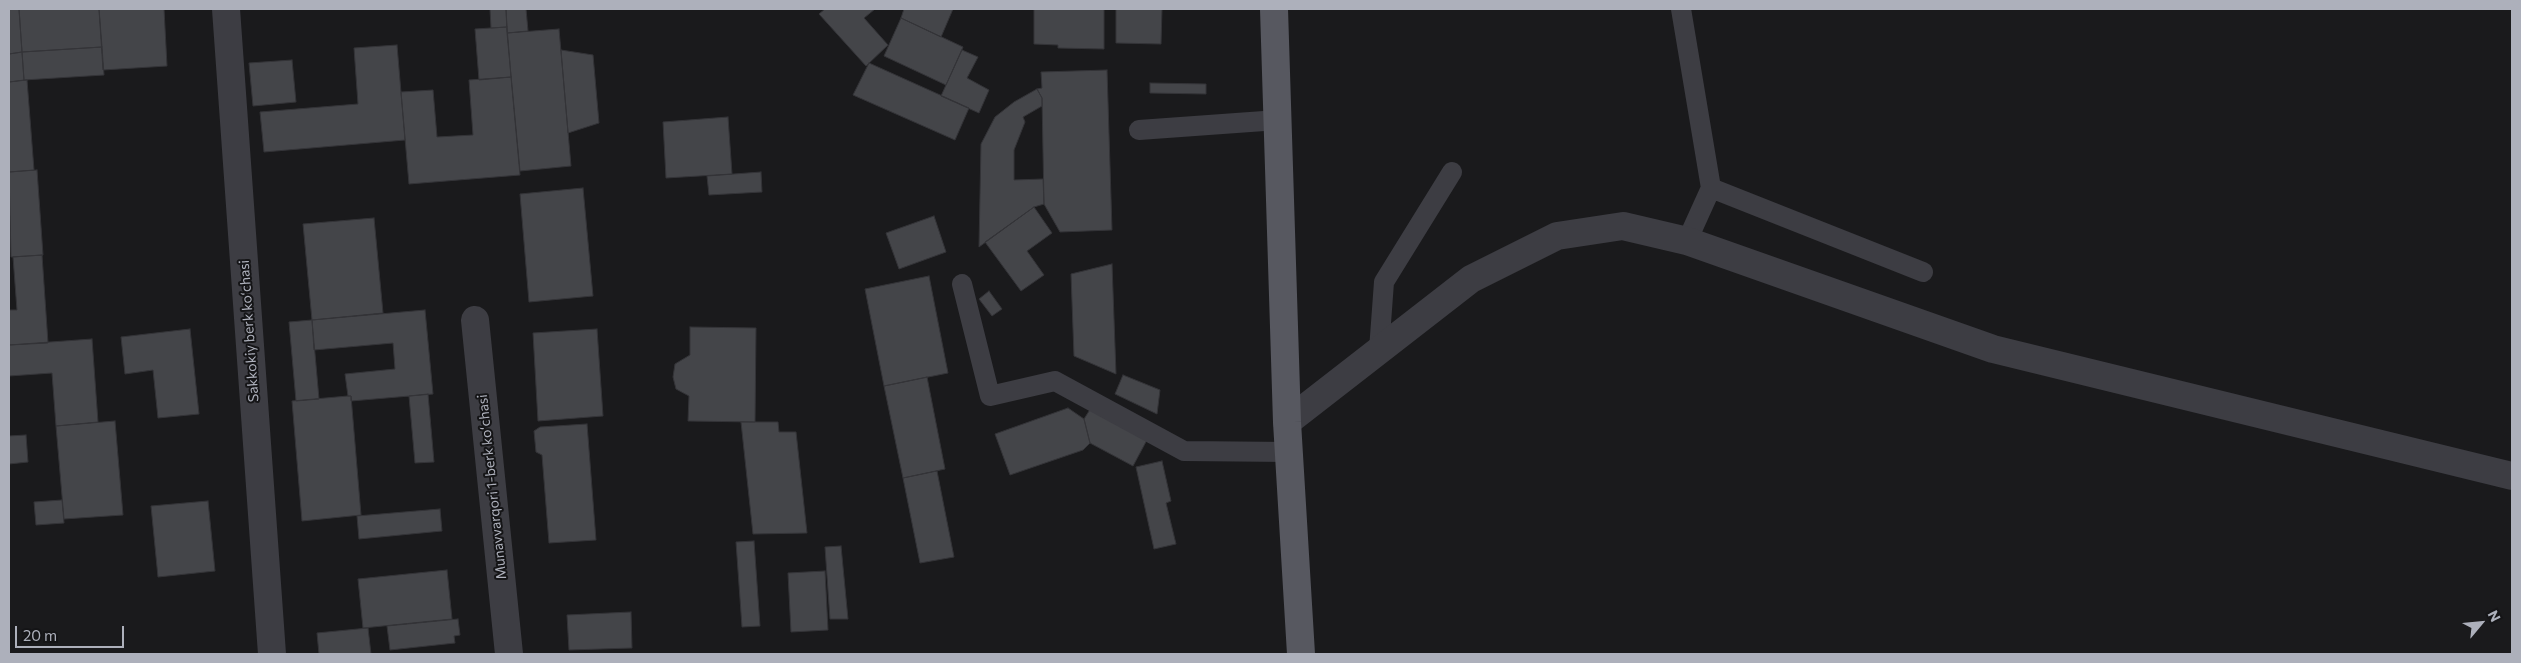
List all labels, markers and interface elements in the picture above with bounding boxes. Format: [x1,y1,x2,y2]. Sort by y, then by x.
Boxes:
street label: Sakkokiy berk koʻchasi [236,259,262,403]
street label: Munavvarqori 1-berk koʻchasi [474,394,510,580]
north arrow [2456,598,2506,648]
text: N [2485,607,2505,624]
scale bar [18,616,126,648]
text: 20 m [23,626,57,644]

